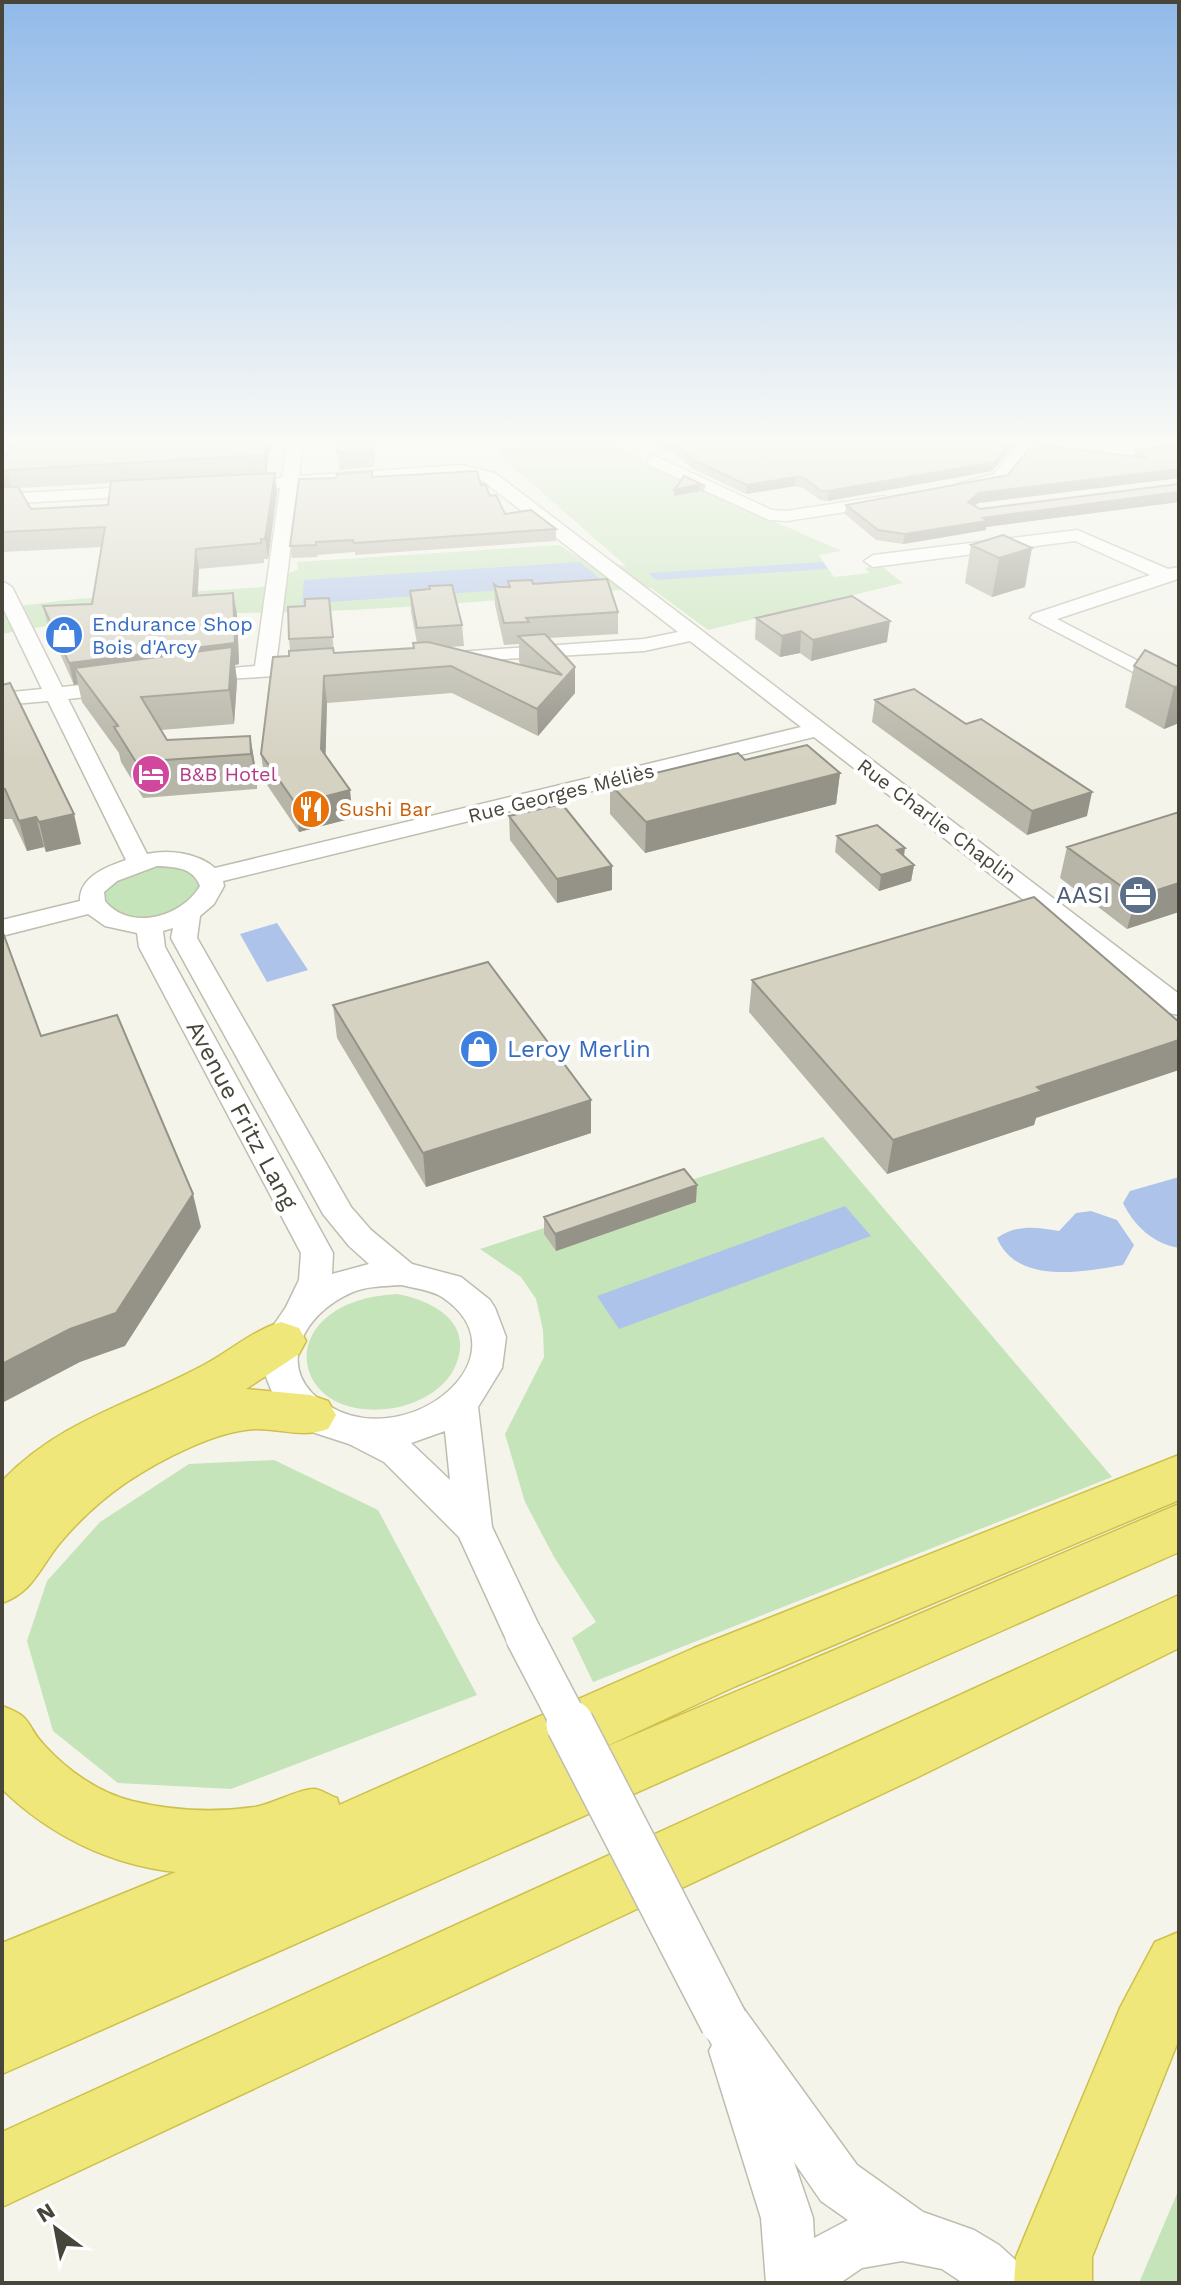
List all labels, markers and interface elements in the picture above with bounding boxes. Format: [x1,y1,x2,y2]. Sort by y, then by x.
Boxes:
place label: Endurance Shop Bois d'Arcy [92,612,253,659]
shop icon: Endurance Shop Bois d'Arcy [43,614,85,656]
hotel icon: B&B Hotel [130,753,172,795]
street label: Rue Charlie Chaplin [853,753,1021,889]
street label: Rue Georges Méliès [465,758,657,828]
place label: B&B Hotel [179,762,277,786]
restaurant icon: Sushi Bar [290,788,332,830]
place label: Sushi Bar [339,797,432,821]
office icon: AASI [1117,874,1159,916]
place label: AASI [1056,881,1110,909]
street label: Avenue Fritz Lang [180,1016,304,1214]
shop icon: Leroy Merlin [458,1028,500,1070]
place label: Leroy Merlin [507,1035,651,1063]
north arrow [16,2189,96,2269]
text: N [32,2198,59,2227]

